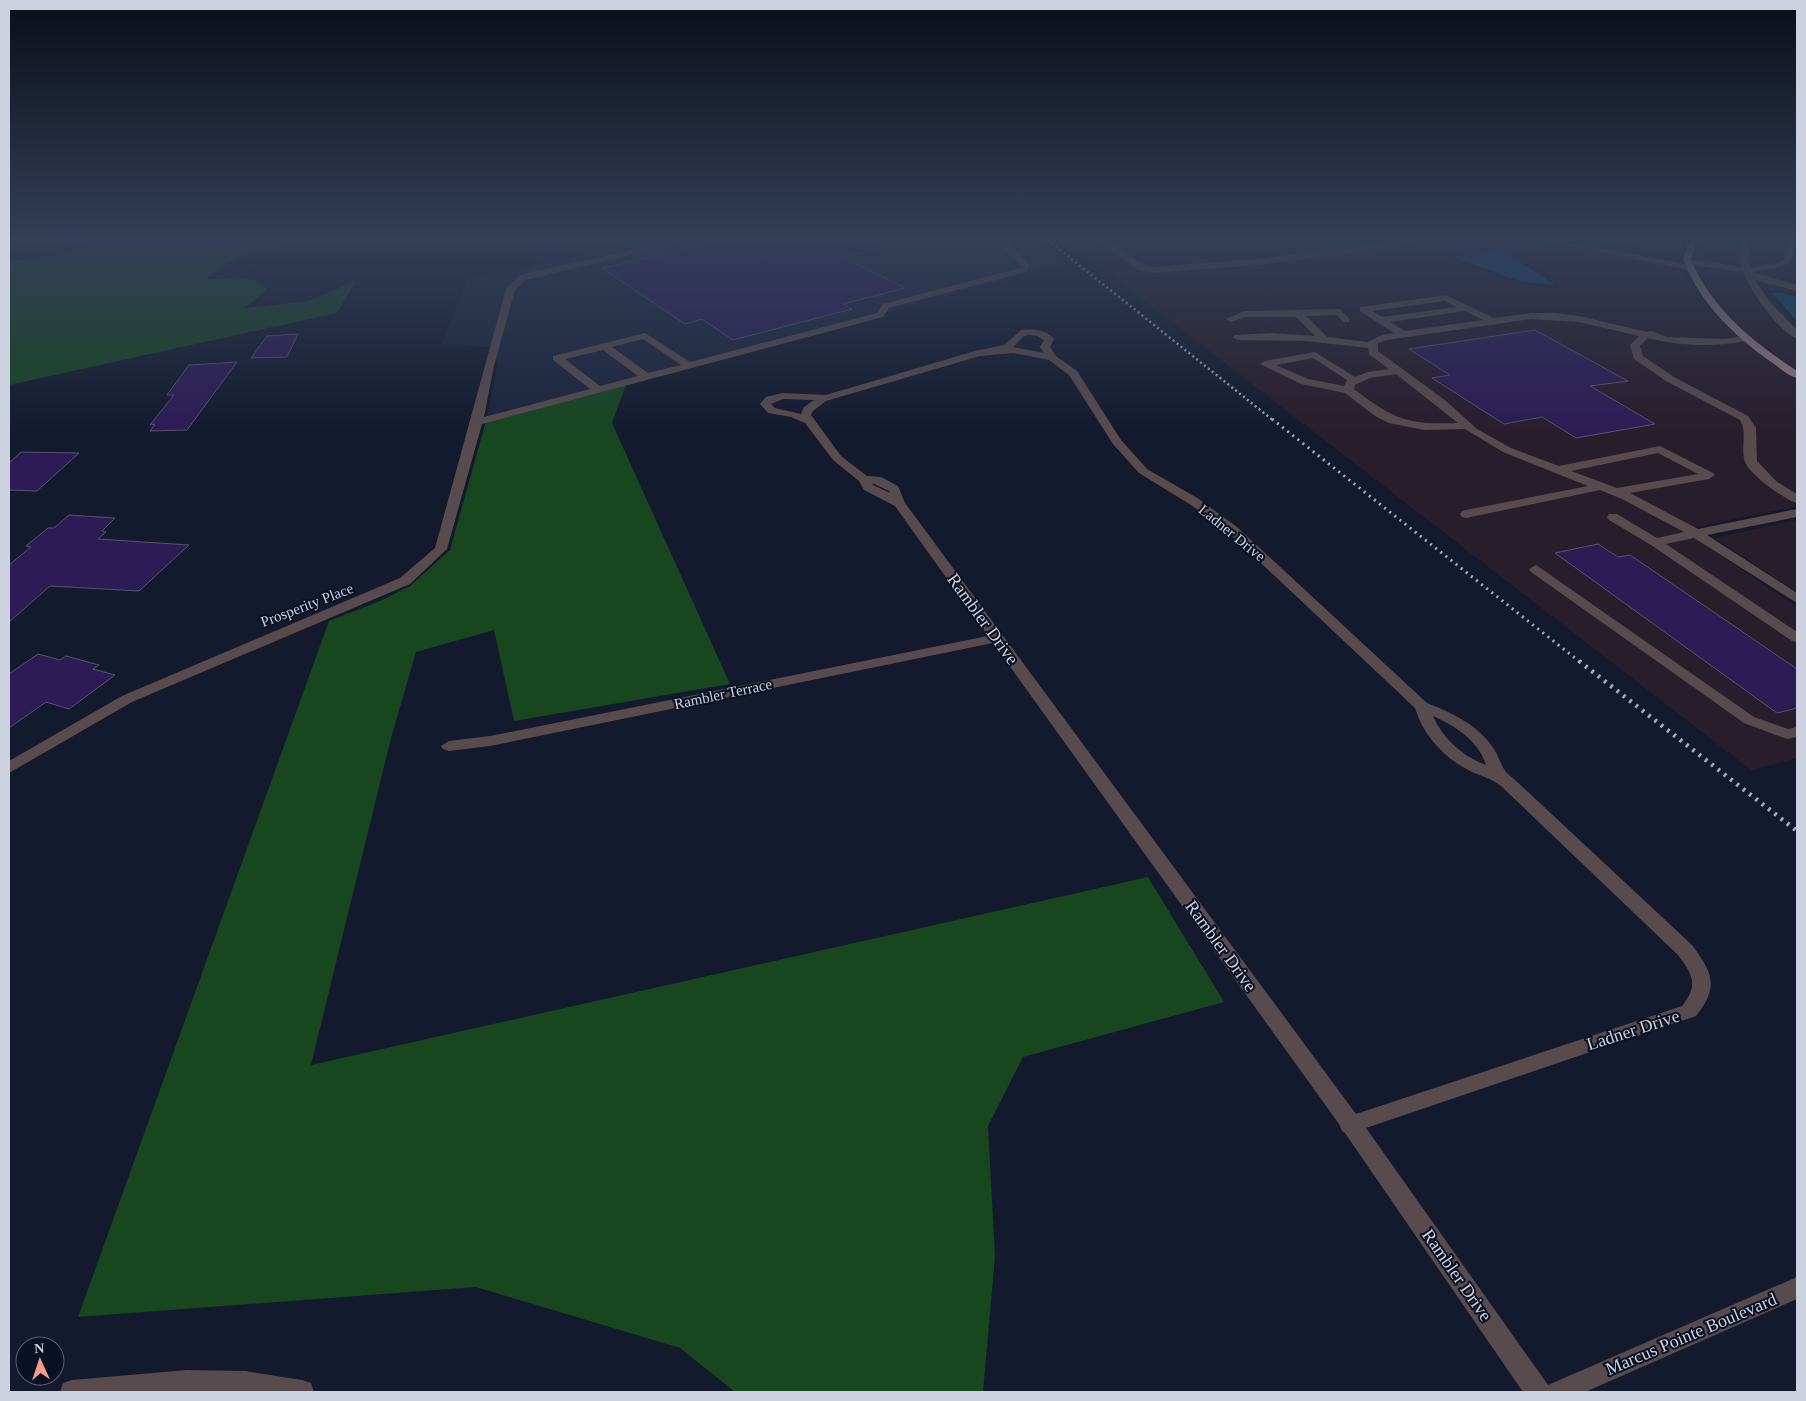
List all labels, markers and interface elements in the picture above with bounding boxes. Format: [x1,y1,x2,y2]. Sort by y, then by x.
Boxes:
street label: Ladner Drive [1196,501,1269,565]
street label: Rambler Drive [943,570,1023,668]
street label: Prosperity Place [258,580,356,630]
street label: Rambler Terrace [672,676,774,712]
street label: Rambler Drive [1181,897,1261,995]
street label: Ladner Drive [1584,1006,1682,1054]
street label: Rambler Drive [1418,1225,1496,1325]
street label: Marcus Pointe Boulevard [1602,1289,1780,1379]
north arrow [15,1336,65,1386]
text: N [34,1341,45,1356]

